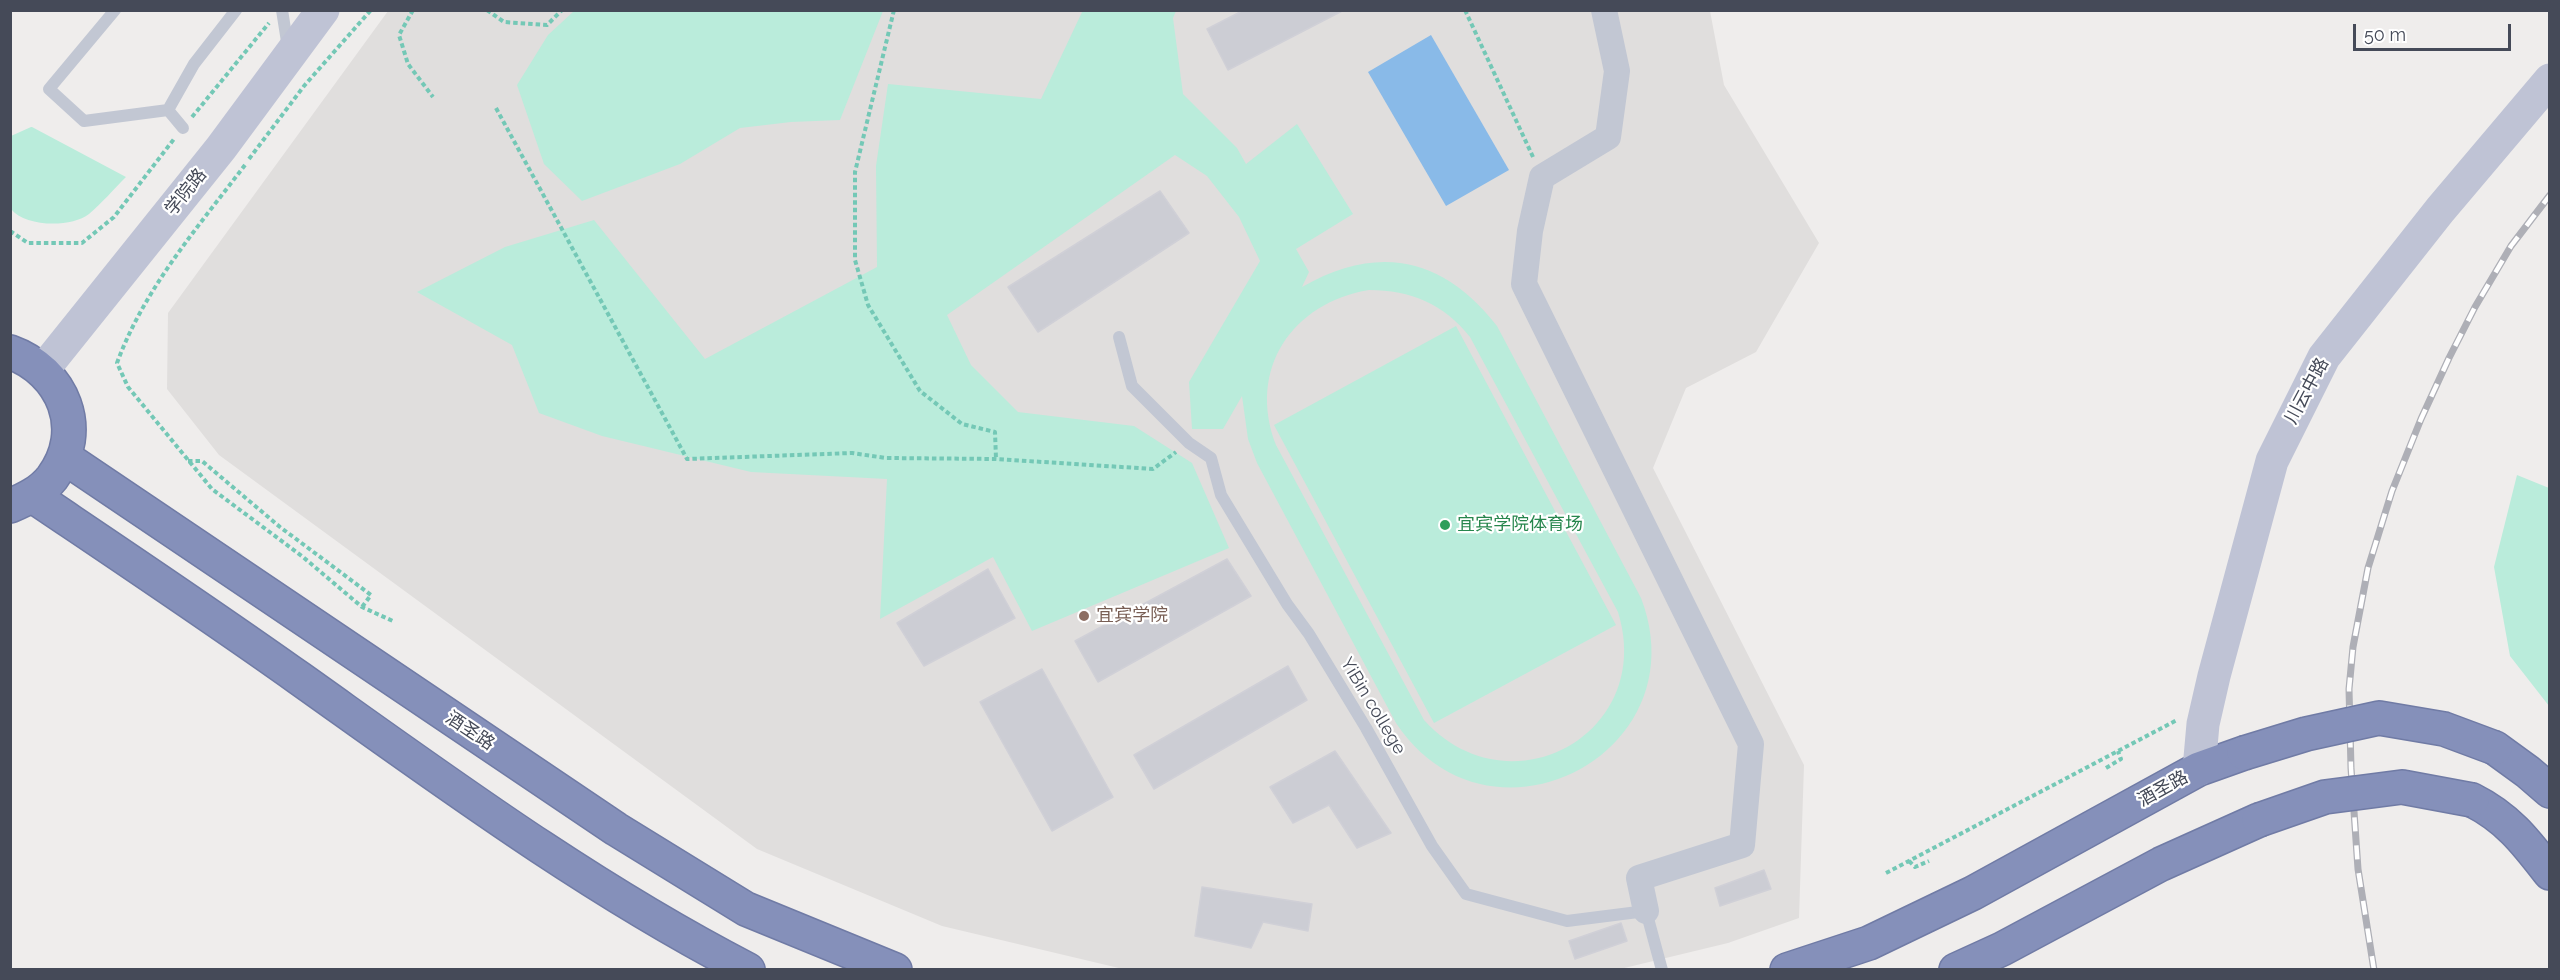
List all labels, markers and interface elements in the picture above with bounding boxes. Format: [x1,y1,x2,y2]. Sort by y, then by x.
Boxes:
scale bar [2356,12,2514,50]
text: 50 m [2364,24,2406,45]
street label: 学院路 [161,164,211,220]
street label: 川云中路 [2281,354,2333,428]
place label: 宜宾学院体育场 [1457,514,1583,536]
marker: 宜宾学院体育场 [1438,518,1452,532]
place label: 宜宾学院 [1096,605,1168,627]
marker: 宜宾学院 [1077,609,1091,623]
street label: YiBin college [1336,654,1410,758]
street label: 酒圣路 [442,707,498,755]
street label: 酒圣路 [2134,766,2192,812]

